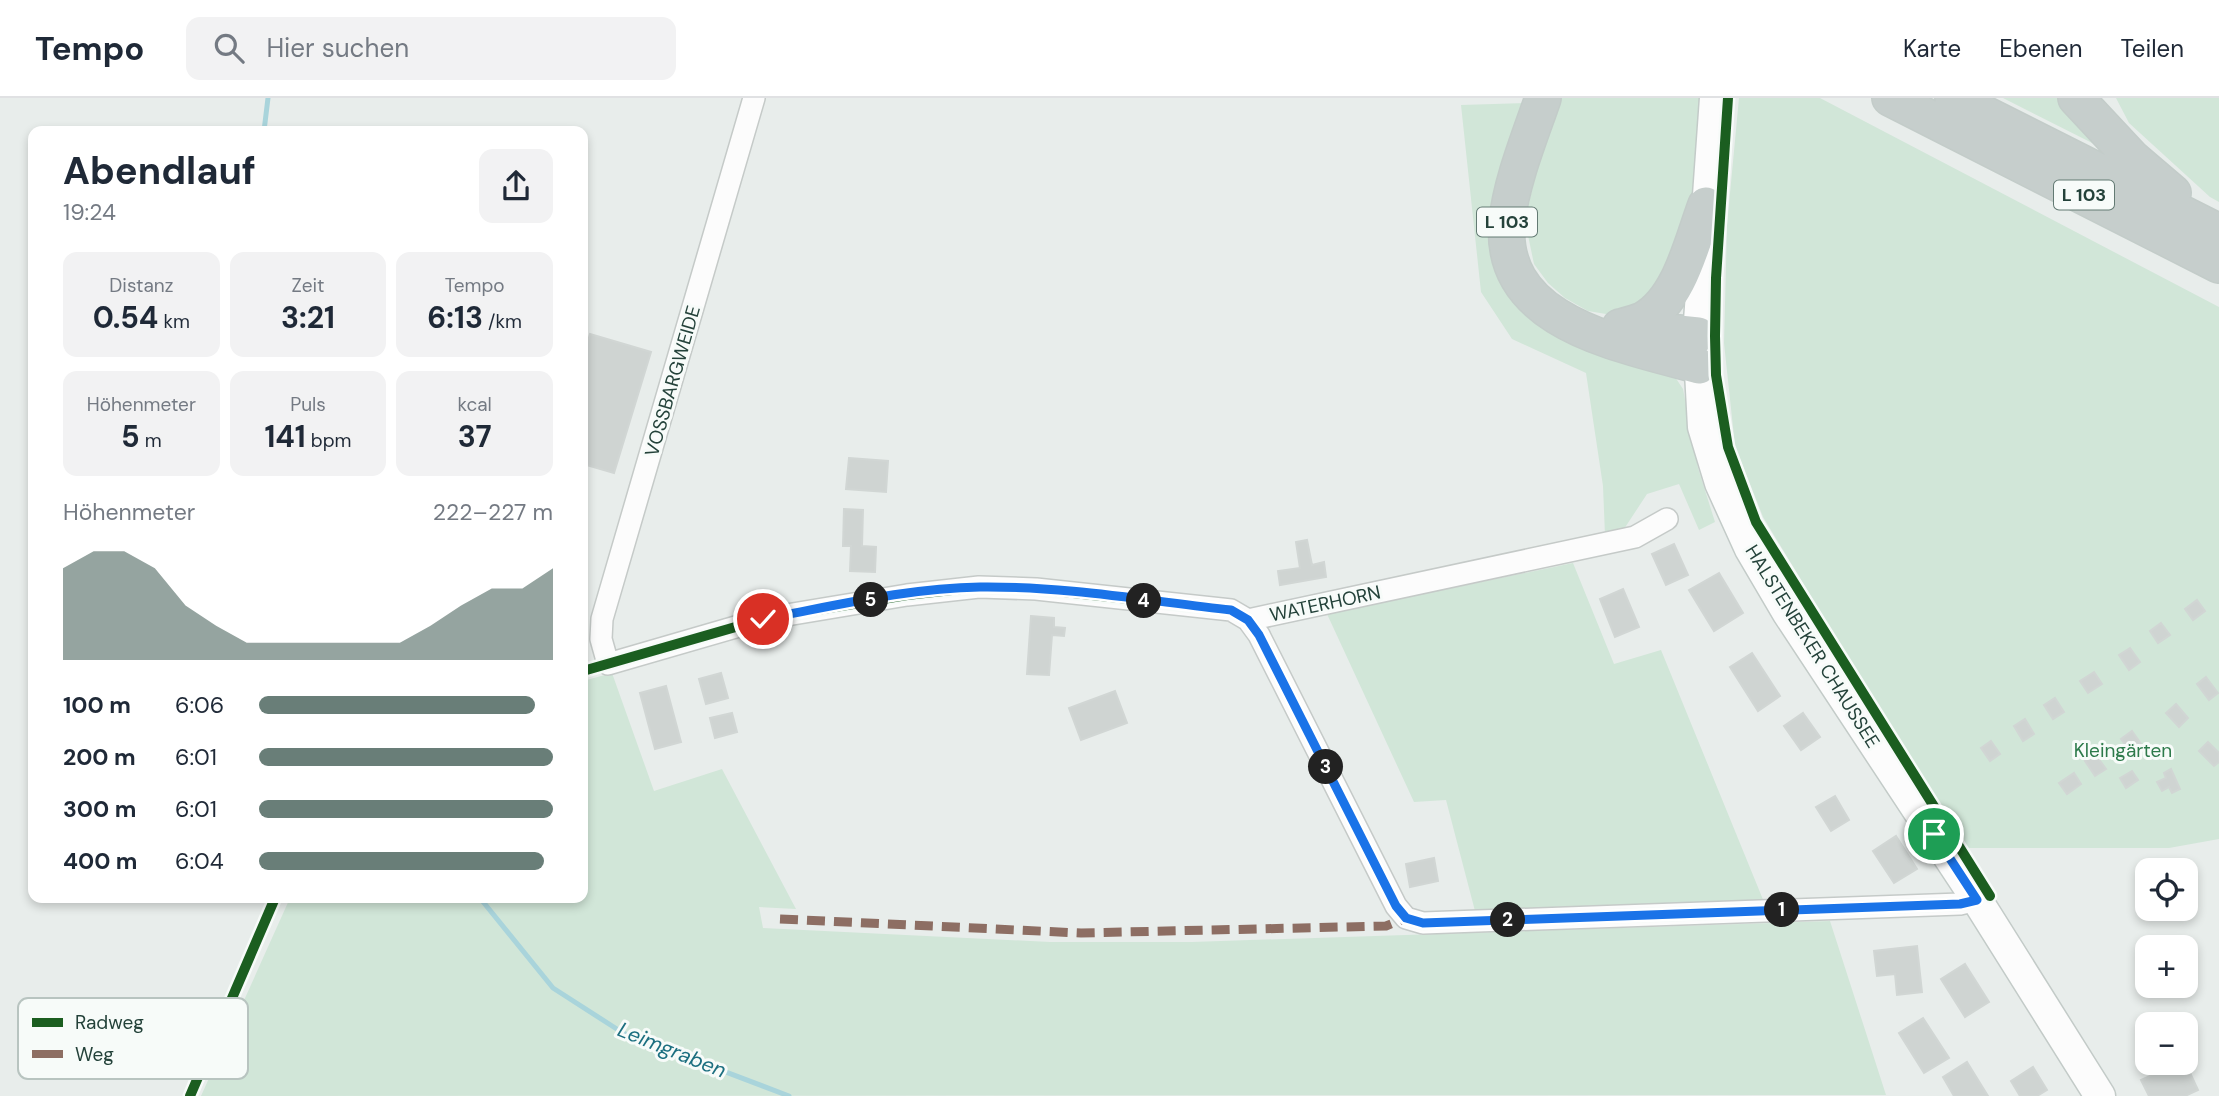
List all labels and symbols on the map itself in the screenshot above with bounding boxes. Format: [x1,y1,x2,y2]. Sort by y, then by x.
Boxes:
road number: L 103 [2054,180,2114,210]
road number: L 103 [1477,208,1537,237]
street label: VOSSBARGWEIDE [639,303,706,459]
street label: HALSTENBEKER CHAUSSEE [1740,540,1885,753]
street label: WATERHORN [1267,580,1383,627]
pin: 5 [854,582,888,618]
pin: 4 [1126,584,1162,618]
pin [733,589,793,649]
park label: Kleingärten [2074,738,2172,763]
pin: 3 [1308,750,1344,784]
pin [1904,804,1964,864]
pin: 1 [1764,892,1800,928]
pin: 2 [1490,902,1526,938]
legend [18,998,248,1079]
text: Radweg [75,1010,144,1035]
water label: Leimgraben [614,1016,730,1084]
text: Weg [75,1042,114,1067]

